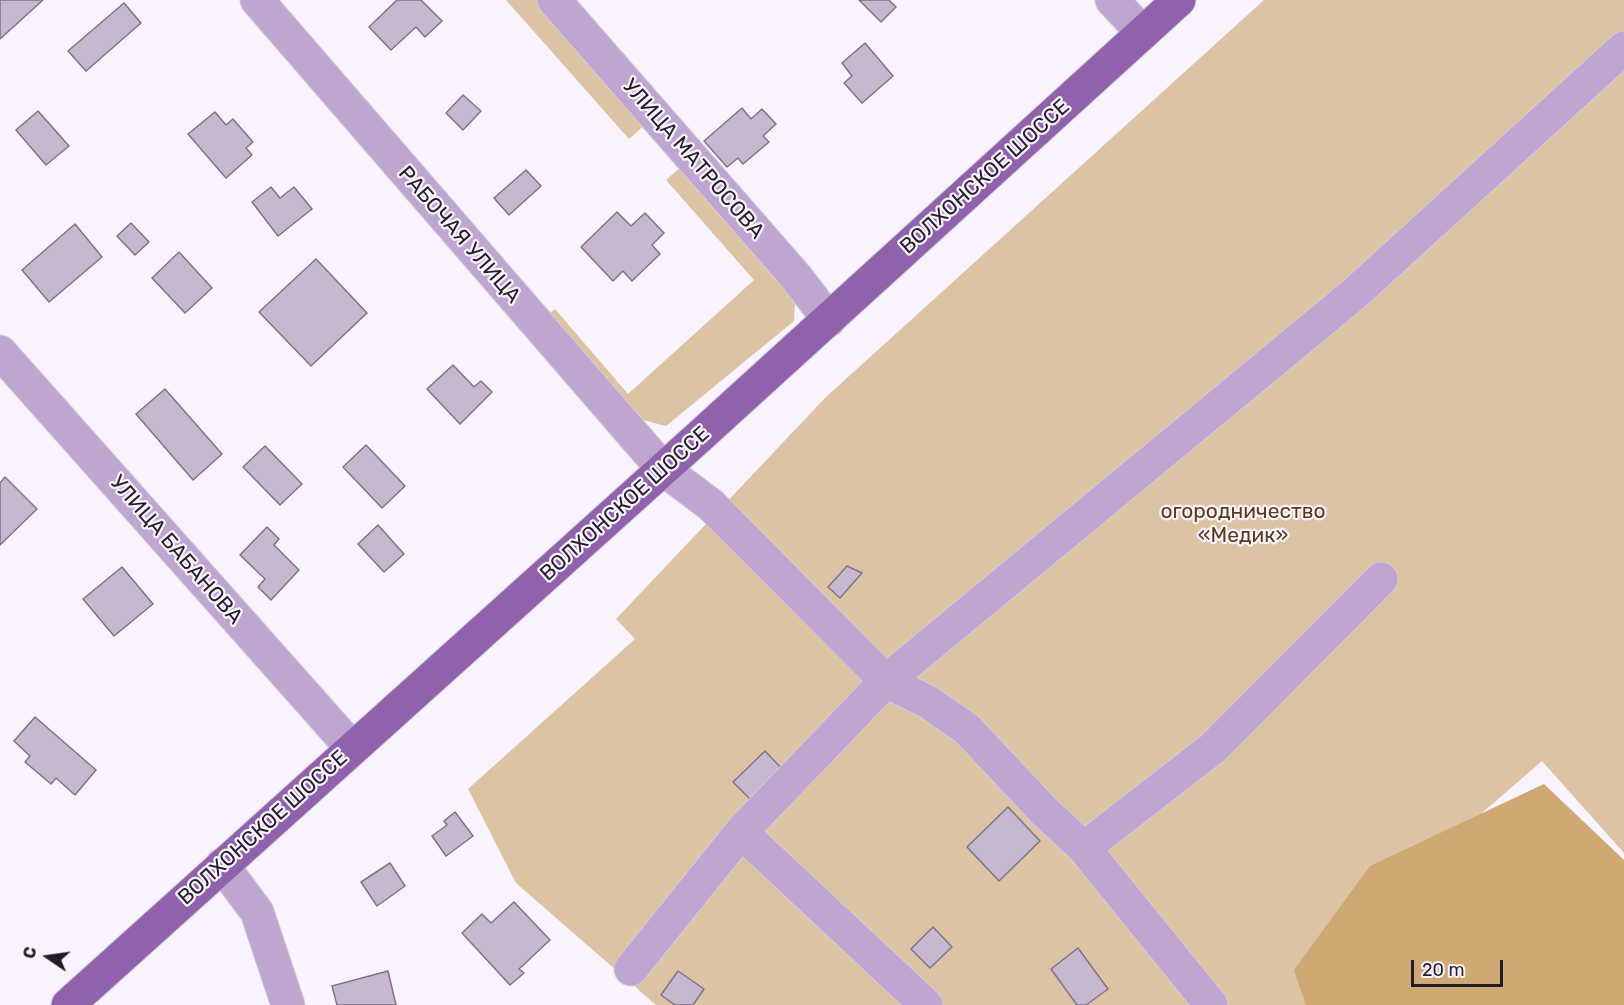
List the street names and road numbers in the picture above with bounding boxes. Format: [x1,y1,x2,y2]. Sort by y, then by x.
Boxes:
street label: УЛИЦА МАТРОСОВА [617,74,769,244]
street label: ВОЛХОНСКОЕ ШОССЕ [895,94,1075,260]
street label: РАБОЧАЯ УЛИЦА [393,161,525,309]
street label: ВОЛХОНСКОЕ ШОССЕ [535,421,715,587]
street label: УЛИЦА БАБАНОВА [104,470,248,630]
street label: ВОЛХОНСКОЕ ШОССЕ [173,745,353,911]

